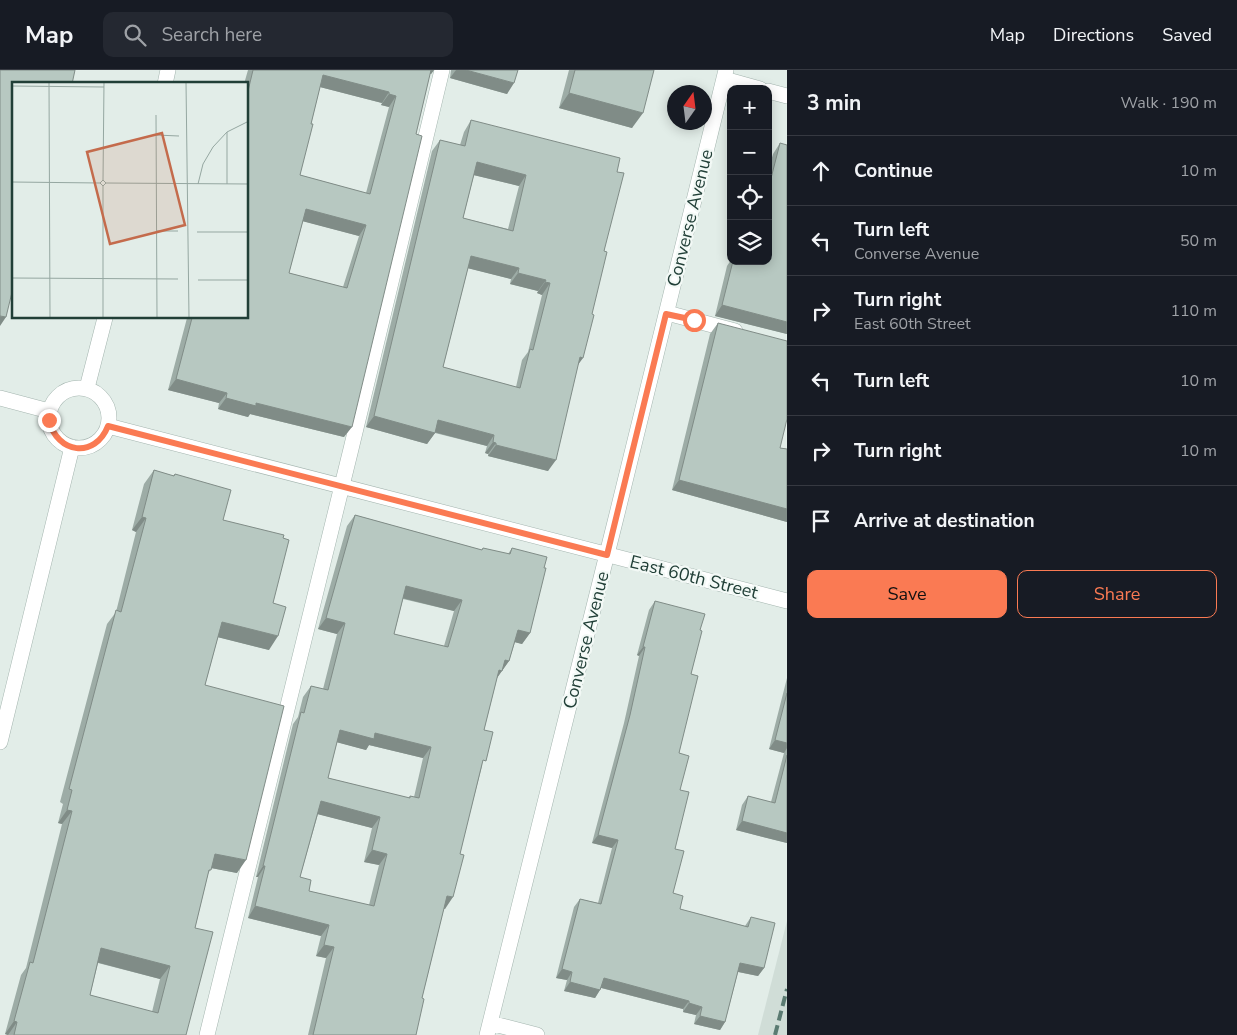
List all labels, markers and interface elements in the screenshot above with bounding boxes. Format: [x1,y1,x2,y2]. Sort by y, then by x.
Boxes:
search box [103,12,453,57]
text: Map [25,19,73,51]
icon: search [121,21,149,49]
text: Search here [161,22,262,48]
text: Map [990,23,1025,47]
text: Directions [1053,23,1134,47]
text: Saved [1162,23,1212,47]
inset map [12,82,249,319]
north arrow [667,85,712,130]
map controls [727,85,772,265]
button: + [727,85,772,130]
text: 3 min [807,89,861,117]
text: Walk · 190 m [1121,92,1217,114]
button: − [727,130,772,175]
street label: Converse Avenue [661,147,719,289]
icon: ahead [807,157,835,185]
text: Continue [854,158,933,184]
text: 10 m [1180,160,1217,182]
button: locate [727,175,772,220]
text: Turn left [854,217,929,243]
button: layers [727,220,772,265]
icon: left [807,227,835,255]
text: 50 m [1180,230,1217,252]
text: Converse Avenue [854,243,979,265]
text: Turn right [854,287,941,313]
icon: right [807,297,835,325]
text: 110 m [1170,300,1217,322]
route start [683,309,706,332]
text: East 60th Street [854,313,971,335]
icon: left [807,367,835,395]
text: Turn left [854,368,929,394]
text: 10 m [1180,370,1217,392]
route end [38,409,61,432]
icon: right [807,437,835,465]
text: Turn right [854,438,941,464]
text: 10 m [1180,440,1217,462]
icon: arrive [807,507,835,535]
text: Arrive at destination [854,508,1035,534]
street label: East 60th Street [627,549,761,605]
street label: Converse Avenue [557,569,615,711]
button: Save [807,570,1007,618]
button: Share [1017,570,1217,618]

